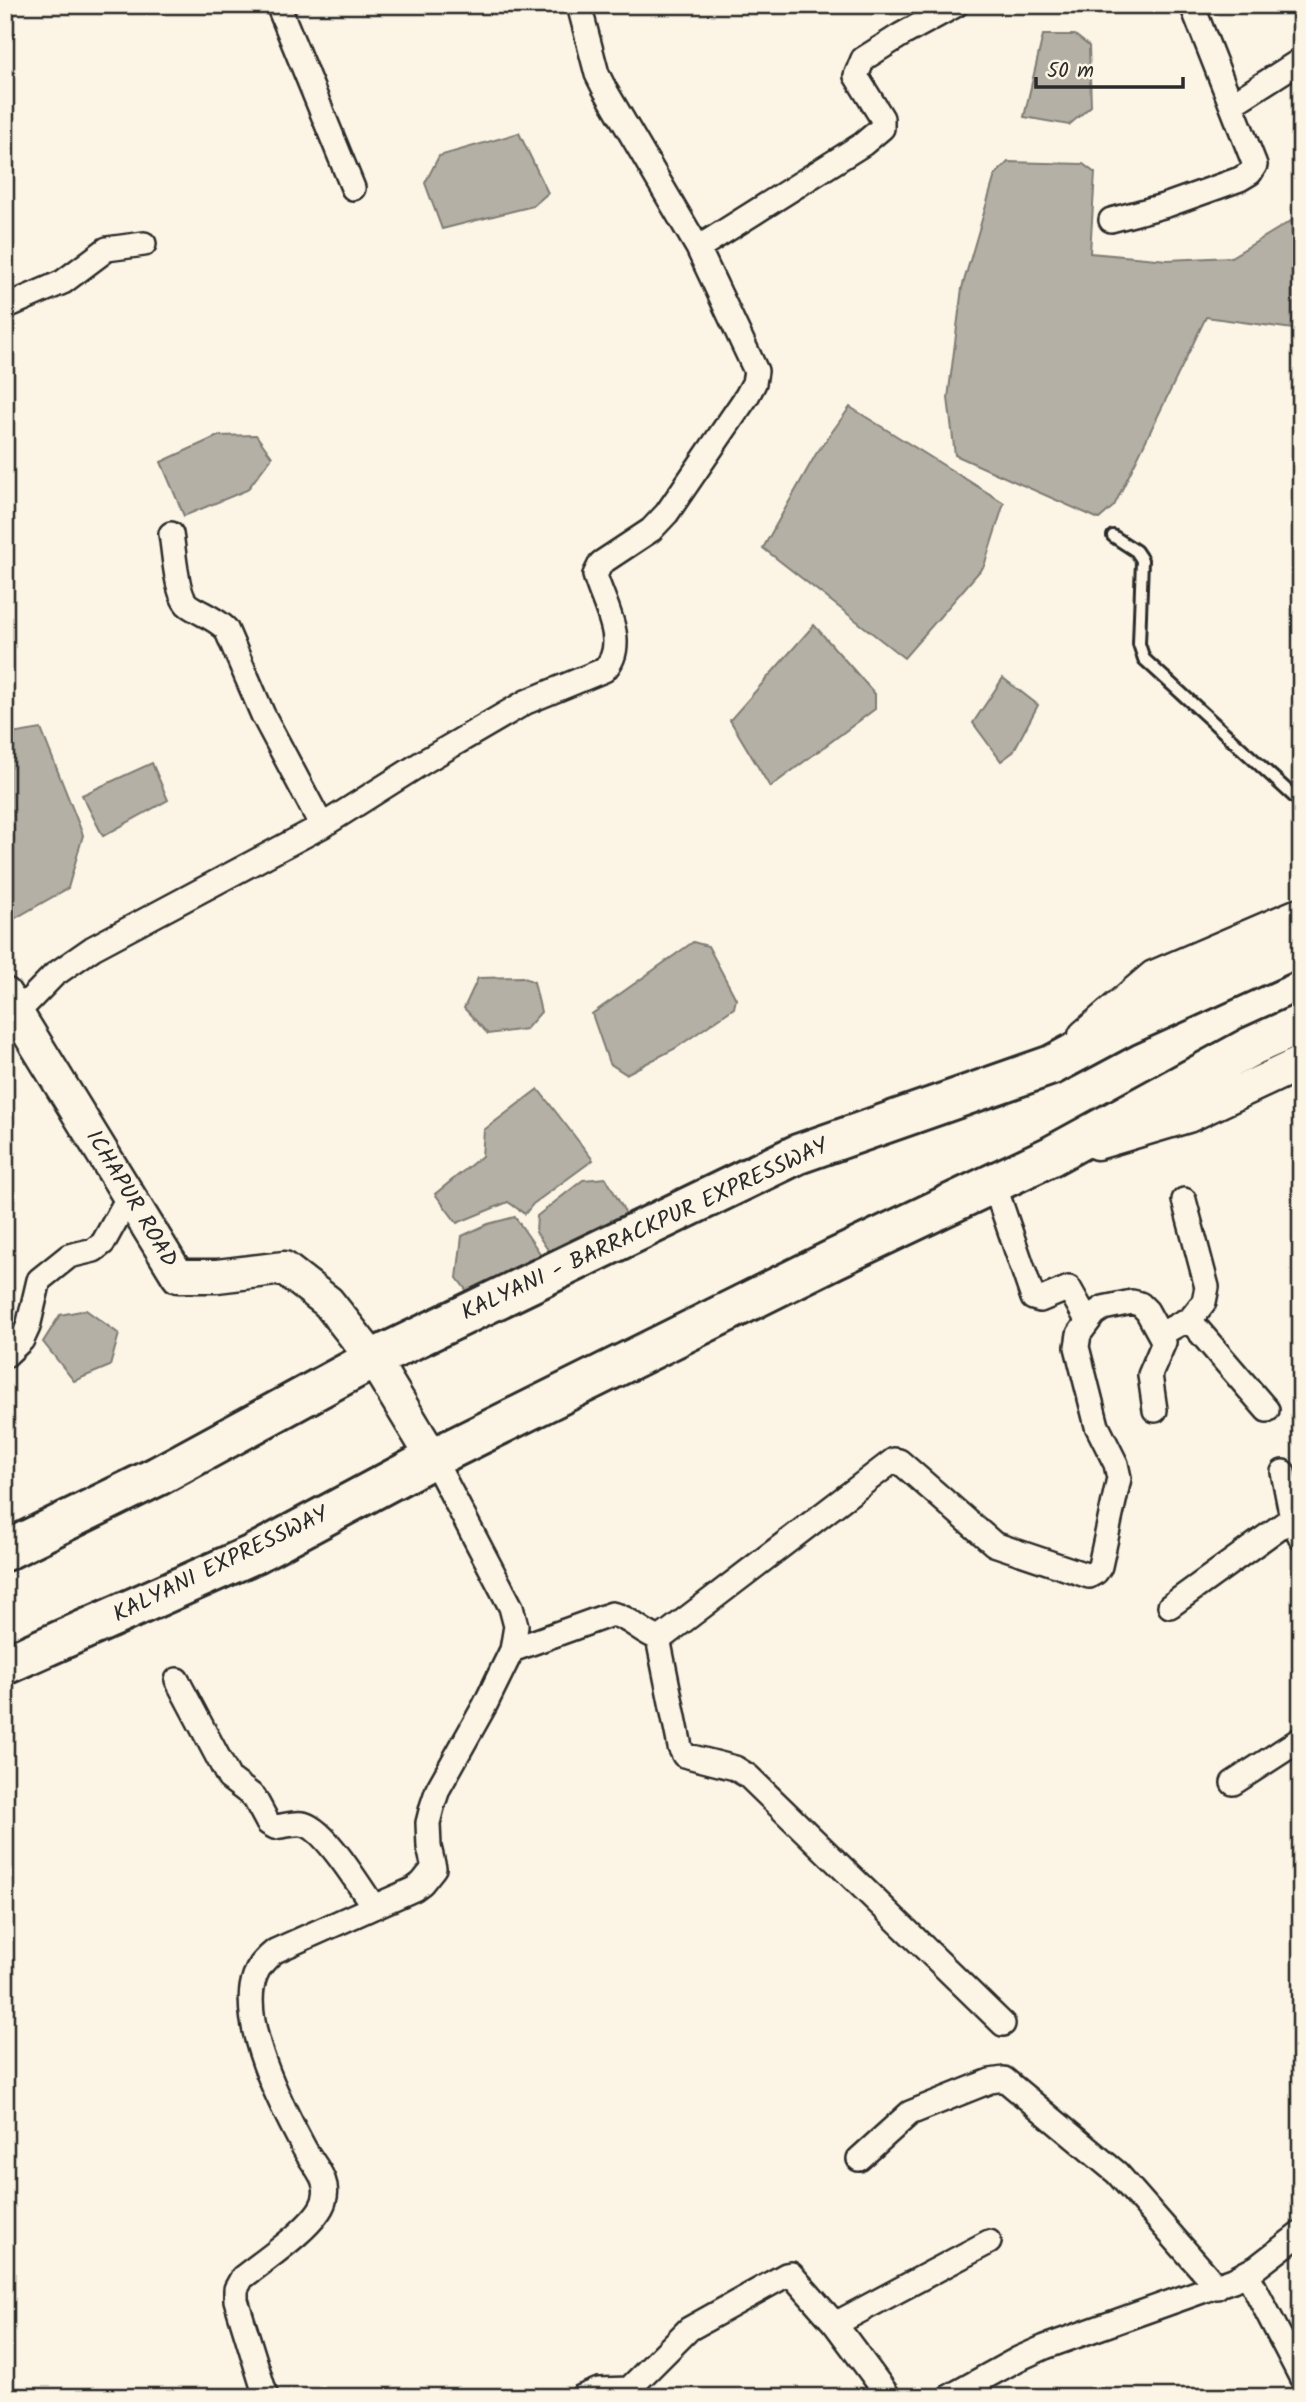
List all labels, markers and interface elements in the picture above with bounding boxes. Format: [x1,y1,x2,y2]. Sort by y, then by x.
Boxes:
scale bar [1036,46,1184,90]
text: 50 m [1047,55,1094,88]
street label: ICHAPUR ROAD [76,1123,187,1275]
street label: KALYANI - BARRACKPUR EXPRESSWAY [455,1128,835,1331]
street label: KALYANI EXPRESSWAY [107,1497,336,1633]

